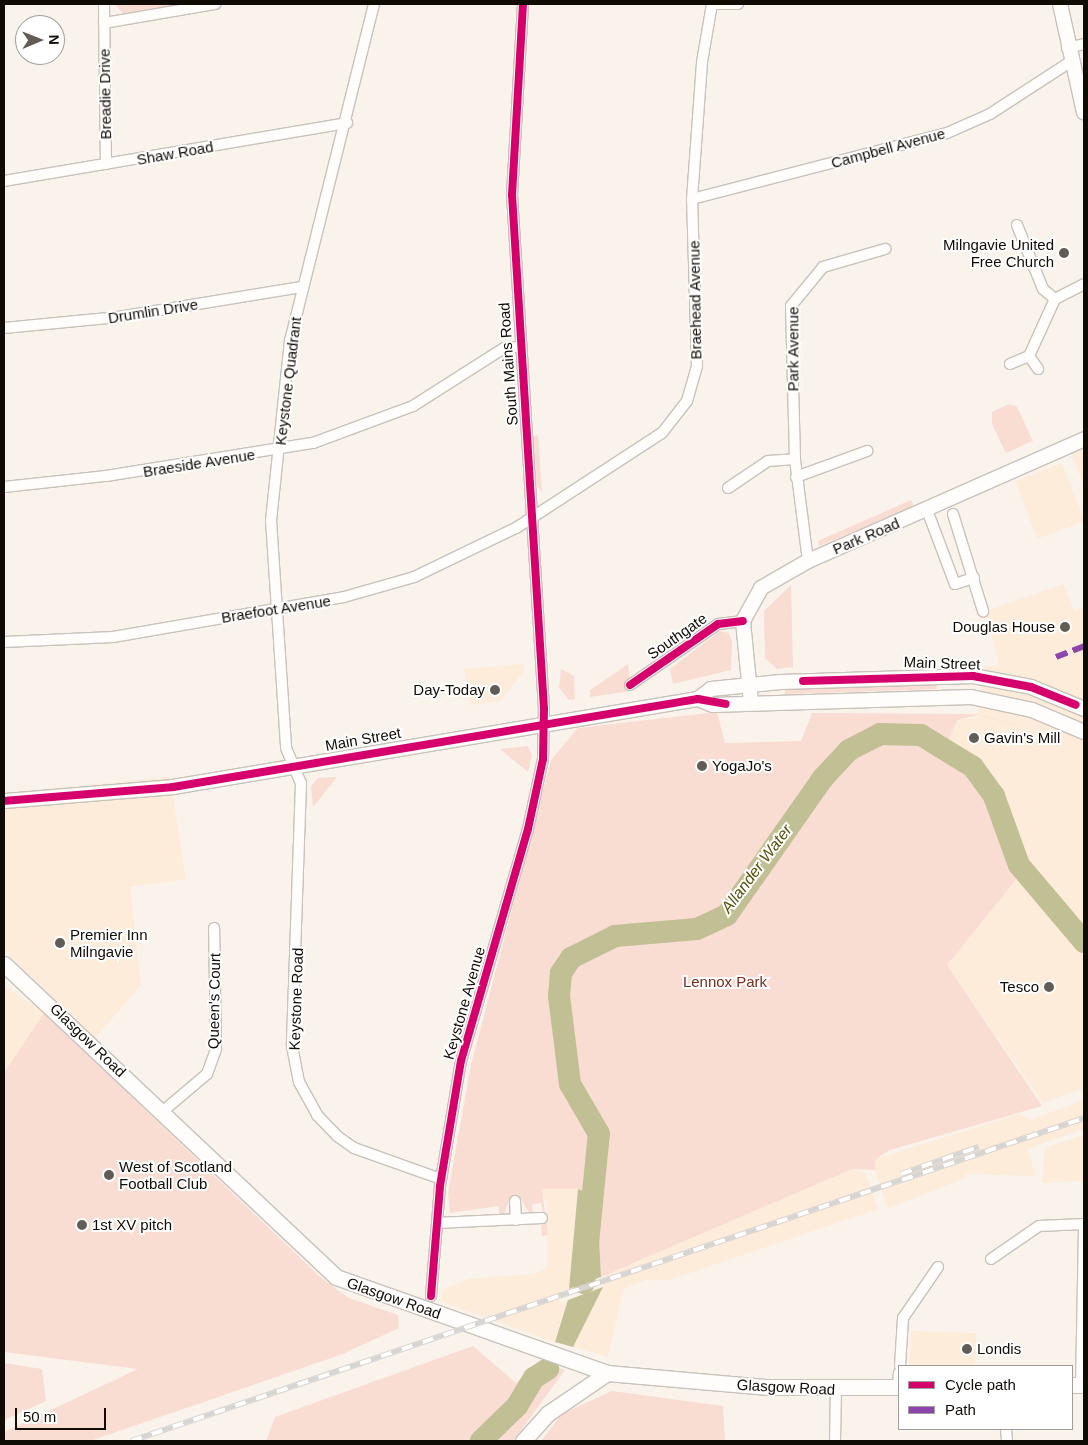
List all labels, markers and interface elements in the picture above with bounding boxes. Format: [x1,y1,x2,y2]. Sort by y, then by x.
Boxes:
north arrow [15,15,65,65]
text: N [46,35,62,45]
street label: Breadie Drive [95,48,115,140]
street label: Campbell Avenue [829,124,947,172]
street label: Shaw Road [135,137,215,169]
place label: Milngavie United Free Church [943,235,1054,270]
street label: Braehead Avenue [685,240,705,360]
marker: Milngavie United Free Church [1058,247,1070,259]
street label: Drumlin Drive [107,295,199,327]
street label: South Mains Road [495,302,521,426]
street label: Park Avenue [784,306,802,392]
street label: Keystone Quadrant [271,316,305,446]
street label: Braeside Avenue [141,445,257,481]
street label: Park Road [830,514,902,558]
street label: Braefoot Avenue [220,591,332,627]
street label: Southgate [644,609,710,663]
place label: Douglas House [952,618,1055,636]
marker: Douglas House [1059,621,1071,633]
street label: Main Street [903,653,981,673]
place label: Day-Today [413,681,485,699]
marker: Day-Today [489,684,501,696]
street label: Main Street [324,723,402,755]
place label: Gavin's Mill [984,729,1060,747]
marker: Gavin's Mill [968,732,980,744]
place label: YogaJo's [712,757,772,775]
marker: YogaJo's [696,760,708,772]
water label: Allander Water [718,821,796,917]
place label: Premier Inn Milngavie [70,925,148,960]
marker: Premier Inn Milngavie [54,937,66,949]
street label: Keystone Avenue [439,944,489,1062]
street label: Keystone Road [285,947,307,1051]
street label: Queen's Court [204,953,224,1049]
park label: Lennox Park [683,973,767,991]
place label: Tesco [1000,978,1039,996]
marker: Tesco [1043,981,1055,993]
street label: Glasgow Road [46,999,130,1081]
place label: West of Scotland Football Club [119,1157,232,1192]
marker: West of Scotland Football Club [103,1169,115,1181]
place label: 1st XV pitch [92,1216,172,1234]
marker: 1st XV pitch [76,1219,88,1231]
street label: Glasgow Road [345,1273,443,1323]
place label: Londis [977,1340,1021,1358]
marker: Londis [961,1343,973,1355]
legend [898,1365,1073,1430]
street label: Glasgow Road [736,1375,836,1399]
text: Cycle path [945,1376,1016,1393]
scale bar [18,1398,109,1430]
text: Path [945,1401,976,1418]
text: 50 m [23,1408,56,1425]

